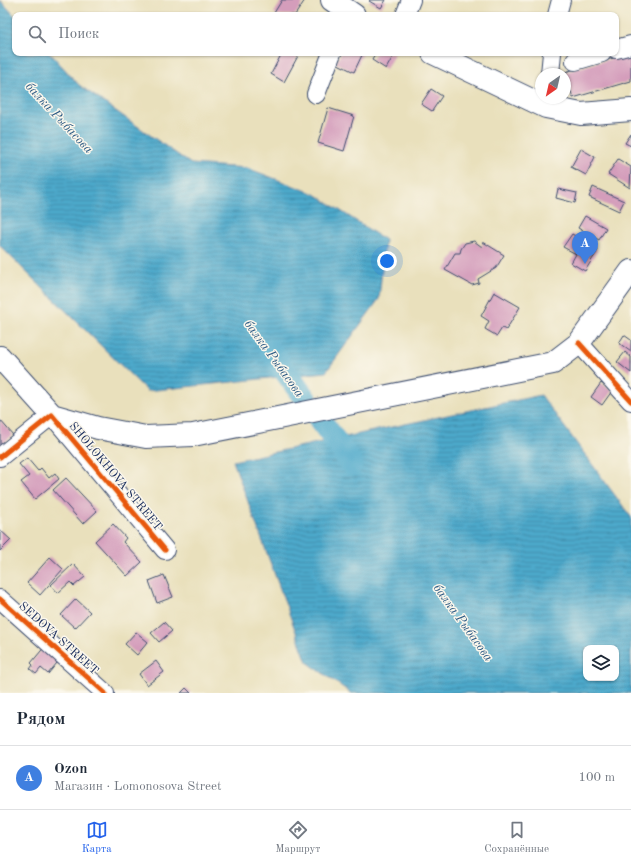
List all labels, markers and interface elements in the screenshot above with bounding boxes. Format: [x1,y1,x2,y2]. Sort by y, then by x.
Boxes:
search box [12,12,619,56]
icon: search [26,23,48,45]
text: Поиск [58,27,99,42]
north arrow [535,68,571,104]
water label: балка Рыбасова [23,80,95,156]
pin: A [572,231,598,264]
your location [377,251,397,271]
water label: балка Рыбасова [242,318,306,400]
street label: SHOLOKHOVA STREET [66,420,164,533]
water label: балка Рыбасова [431,582,495,664]
street label: SEDOVA STREET [16,600,100,677]
map controls [583,645,619,681]
button: layers [583,645,619,681]
text: Рядом [16,711,65,728]
text: Ozon [54,762,87,777]
text: A [24,771,34,784]
text: 100 m [578,771,615,784]
text: Магазин · Lomonosova Street [54,780,222,793]
tab: Карта [82,819,112,857]
tab: Маршрут [275,819,321,857]
tab: Сохранённые [484,819,549,857]

